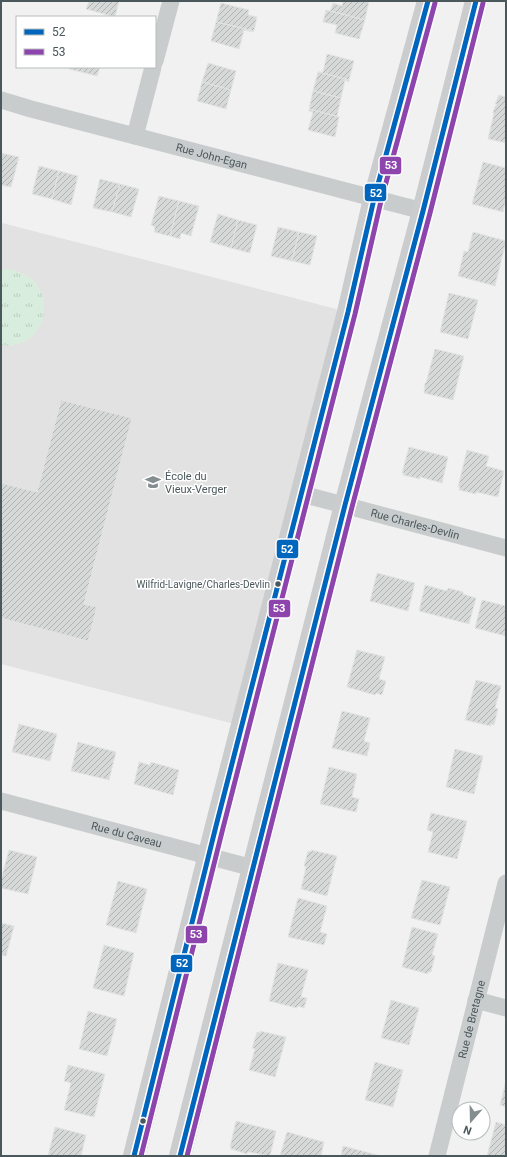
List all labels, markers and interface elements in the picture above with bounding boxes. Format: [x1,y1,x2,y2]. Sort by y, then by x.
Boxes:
legend [16,16,156,68]
text: 52 [52,25,66,39]
text: 53 [52,45,66,59]
street label: Rue John-Egan [174,141,249,172]
line badge: 53 [379,156,402,175]
text: 53 [385,159,397,172]
line badge: 52 [364,183,387,202]
text: 52 [370,187,382,200]
place label: École du Vieux-Verger [165,470,227,496]
school or university icon: École du Vieux-Verger [144,473,162,491]
street label: Rue Charles-Devlin [369,506,461,542]
line badge: 52 [276,539,299,559]
text: 52 [281,543,293,556]
place label: Wilfrid-Lavigne/Charles-Devlin [136,579,270,590]
marker: Wilfrid-Lavigne/Charles-Devlin [273,579,283,589]
line badge: 53 [268,599,291,618]
text: 53 [273,602,285,615]
street label: Rue du Caveau [90,819,163,851]
line badge: 53 [185,925,208,944]
text: 53 [190,928,202,941]
line badge: 52 [170,954,193,973]
text: 52 [176,957,188,970]
street label: Rue de Bretagne [456,979,488,1060]
north arrow [451,1101,491,1141]
unlabelled marker [138,1116,148,1126]
text: N [462,1122,474,1137]

